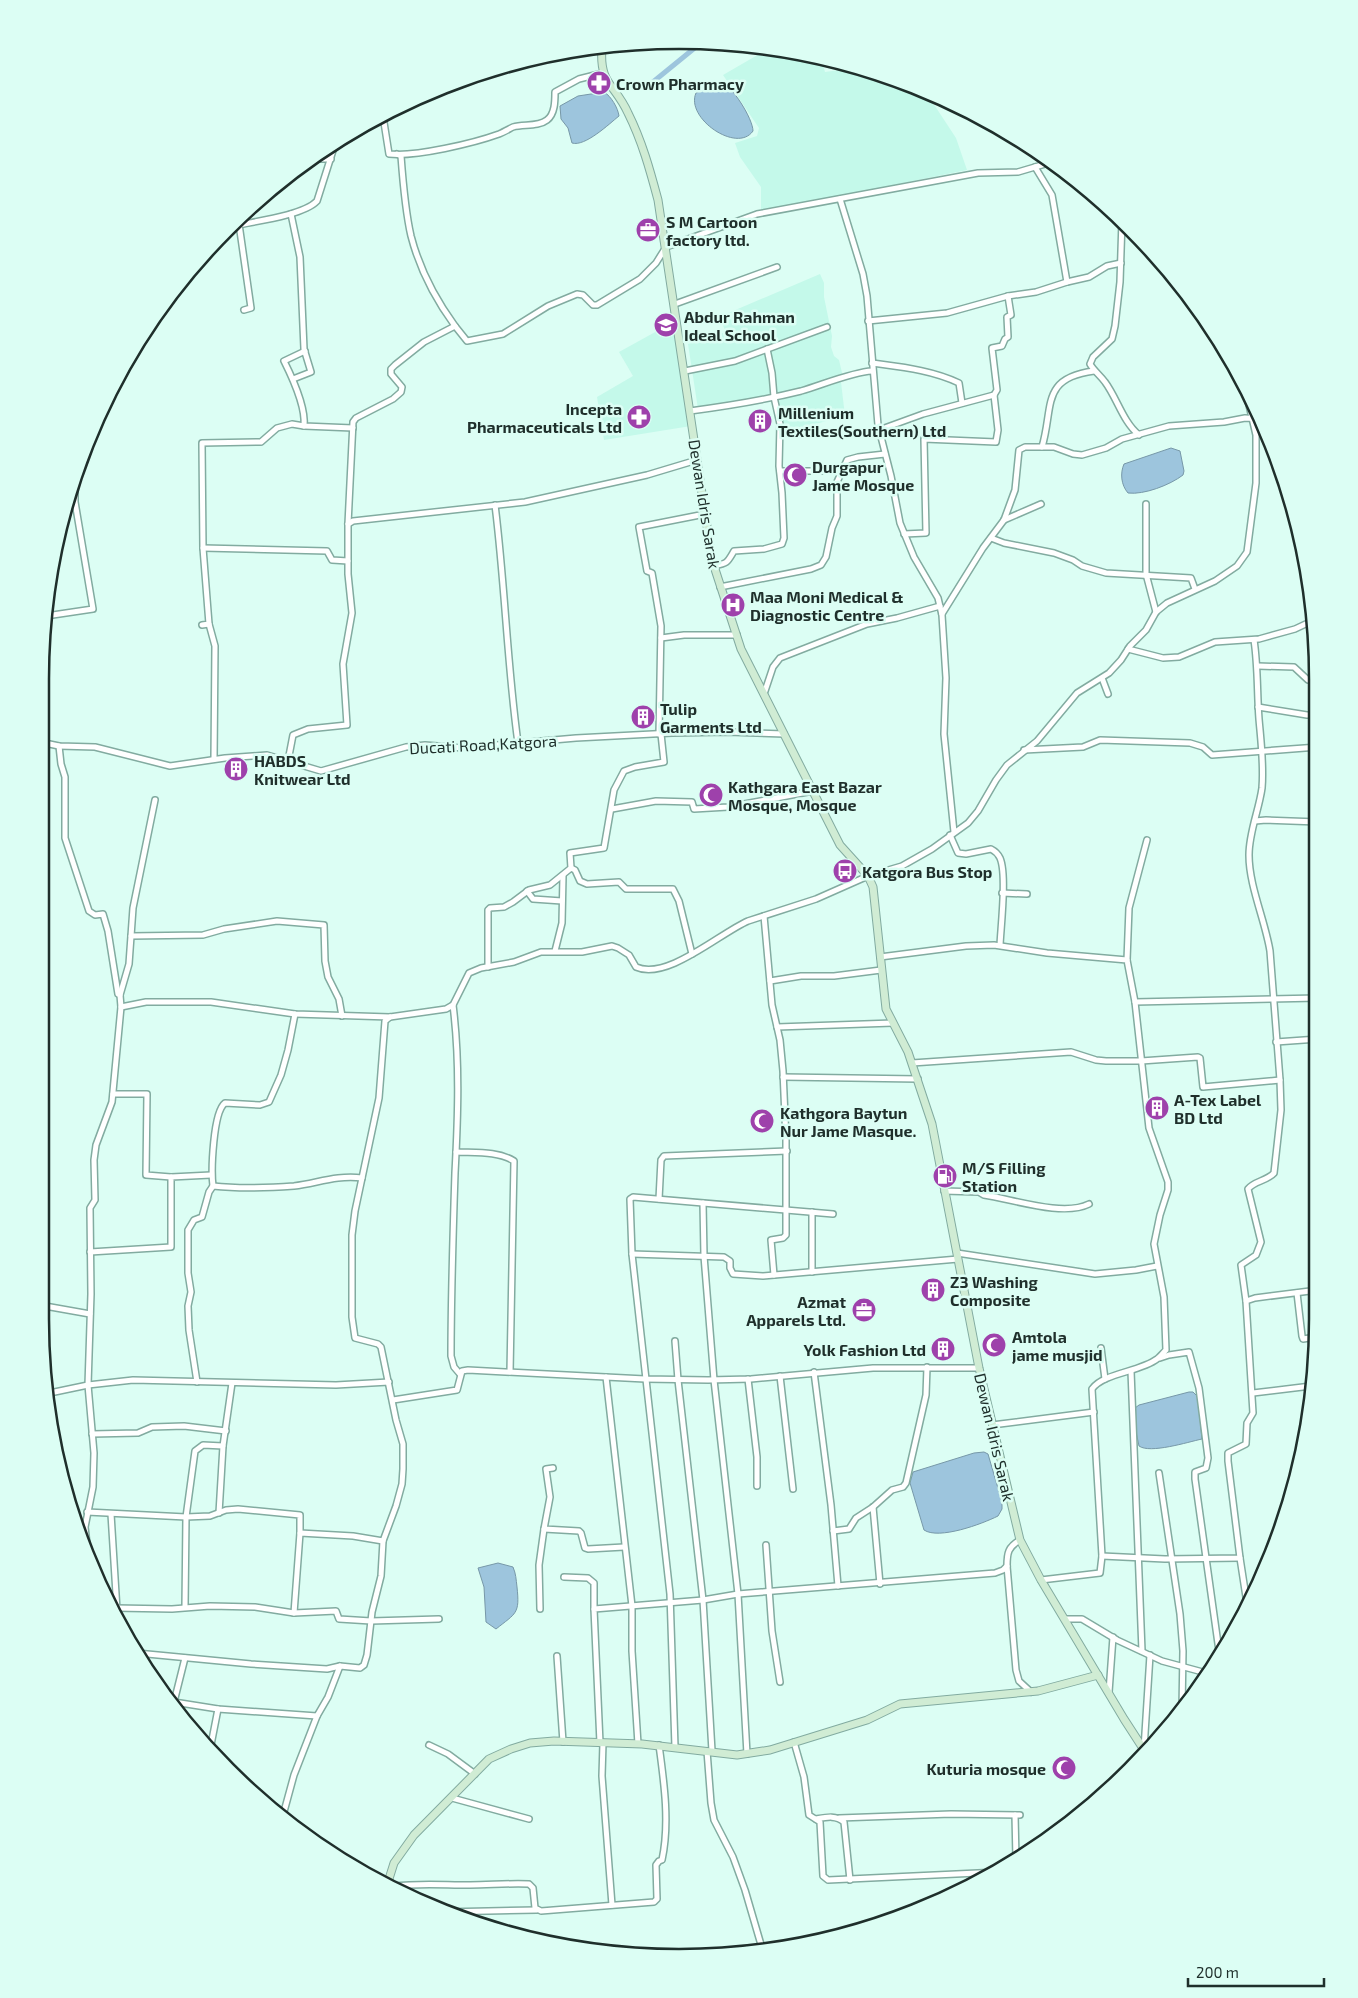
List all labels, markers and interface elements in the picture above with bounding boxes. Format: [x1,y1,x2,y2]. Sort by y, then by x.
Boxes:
pharmacy icon: Crown Pharmacy [586,70,612,96]
place label: Crown Pharmacy [616,74,744,94]
place label: S M Cartoon factory ltd. [666,212,757,250]
office icon: S M Cartoon factory ltd. [635,217,661,243]
place label: Abdur Rahman Ideal School [684,307,795,344]
school or university icon: Abdur Rahman Ideal School [653,312,679,338]
place label: Incepta Pharmaceuticals Ltd [467,399,622,436]
place label: Millenium Textiles(Southern) Ltd [778,403,946,440]
pharmacy icon: Incepta Pharmaceuticals Ltd [626,404,652,430]
building icon: Millenium Textiles(Southern) Ltd [747,408,773,434]
street label: Dewan Idris Sarak [685,438,725,570]
place label: Durgapur Jame Mosque [812,457,914,494]
mosque icon: Durgapur Jame Mosque [782,462,808,488]
place label: Maa Moni Medical & Diagnostic Centre [750,587,903,624]
hospital icon: Maa Moni Medical & Diagnostic Centre [720,592,746,618]
place label: Tulip Garments Ltd [660,699,762,736]
building icon: Tulip Garments Ltd [630,704,656,730]
street label: Ducati Road,Katgora [409,731,557,757]
place label: HABDS Knitwear Ltd [254,751,351,788]
building icon: HABDS Knitwear Ltd [223,756,249,782]
place label: Kathgara East Bazar Mosque, Mosque [728,777,882,814]
mosque icon: Kathgara East Bazar Mosque, Mosque [698,782,724,808]
bus stop icon: Katgora Bus Stop [832,858,858,884]
place label: Katgora Bus Stop [862,862,992,881]
place label: A-Tex Label BD Ltd [1174,1090,1262,1127]
building icon: A-Tex Label BD Ltd [1144,1095,1170,1121]
place label: Kathgora Baytun Nur Jame Masque. [780,1103,917,1140]
mosque icon: Kathgora Baytun Nur Jame Masque. [749,1108,775,1134]
place label: M/S Filling Station [962,1158,1046,1195]
fuel station icon: M/S Filling Station [932,1163,958,1189]
place label: Z3 Washing Composite [950,1272,1038,1309]
building icon: Z3 Washing Composite [920,1277,946,1303]
place label: Azmat Apparels Ltd. [746,1292,846,1329]
office icon: Azmat Apparels Ltd. [851,1297,877,1323]
place label: Amtola jame musjid [1012,1327,1103,1364]
mosque icon: Amtola jame musjid [981,1332,1007,1358]
building icon: Yolk Fashion Ltd [930,1336,956,1362]
place label: Yolk Fashion Ltd [803,1340,926,1359]
street label: Dewan Idris Sarak [971,1371,1019,1503]
mosque icon: Kuturia mosque [1051,1755,1077,1781]
place label: Kuturia mosque [927,1759,1046,1778]
scale bar [1188,1956,1324,1988]
text: 200 m [1196,1963,1239,1981]

